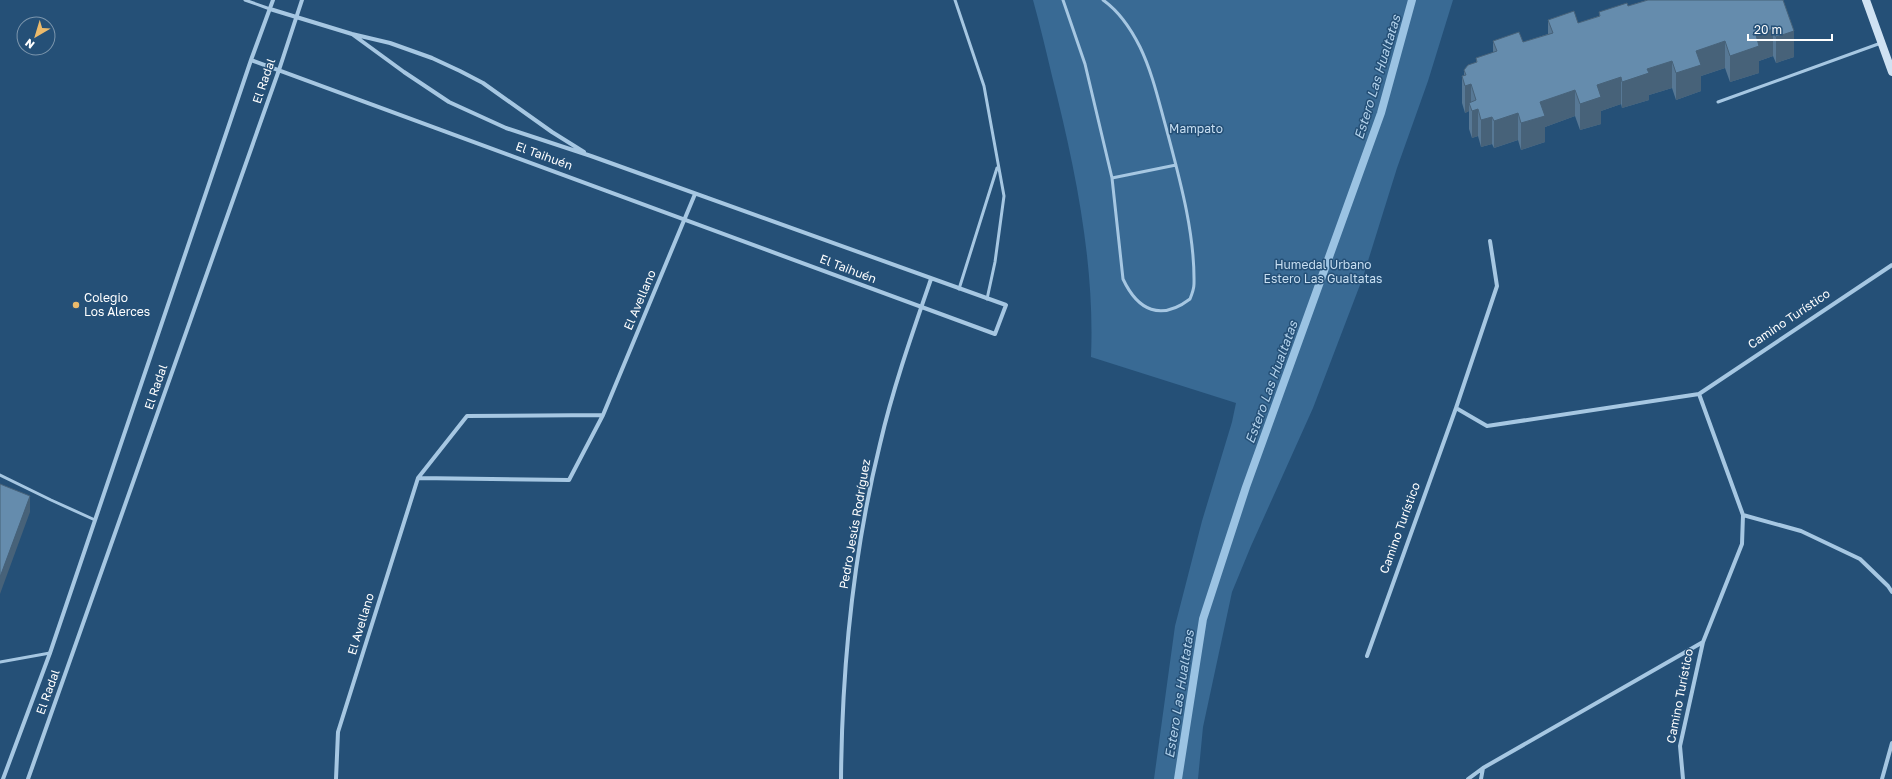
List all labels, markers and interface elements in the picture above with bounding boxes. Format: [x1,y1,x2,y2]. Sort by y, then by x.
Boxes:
water label: Estero Las Hualtatas [1350,12,1404,141]
north arrow [16,16,56,56]
scale bar [1748,16,1832,42]
text: 20 m [1754,22,1782,37]
text: N [22,37,37,52]
street label: El Radal [249,56,278,105]
park label: Mampato [1169,121,1223,136]
street label: El Taihuén [514,138,575,173]
street label: El Taihuén [818,251,879,286]
park label: Humedal Urbano Estero Las Gualtatas [1264,257,1382,286]
street label: El Avellano [620,267,659,332]
street label: Camino Turístico [1745,286,1833,352]
place label: Colegio Los Alerces [84,290,150,319]
marker: Colegio Los Alerces [71,300,81,310]
water label: Estero Las Hualtatas [1241,317,1301,446]
street label: El Radal [141,362,170,411]
street label: Pedro Jesús Rodríguez [836,458,873,590]
street label: Camino Turístico [1376,480,1423,575]
street label: El Avellano [344,591,377,657]
water label: Estero Las Hualtatas [1161,628,1197,759]
street label: Camino Turístico [1663,647,1696,744]
street label: El Radal [32,667,63,716]

